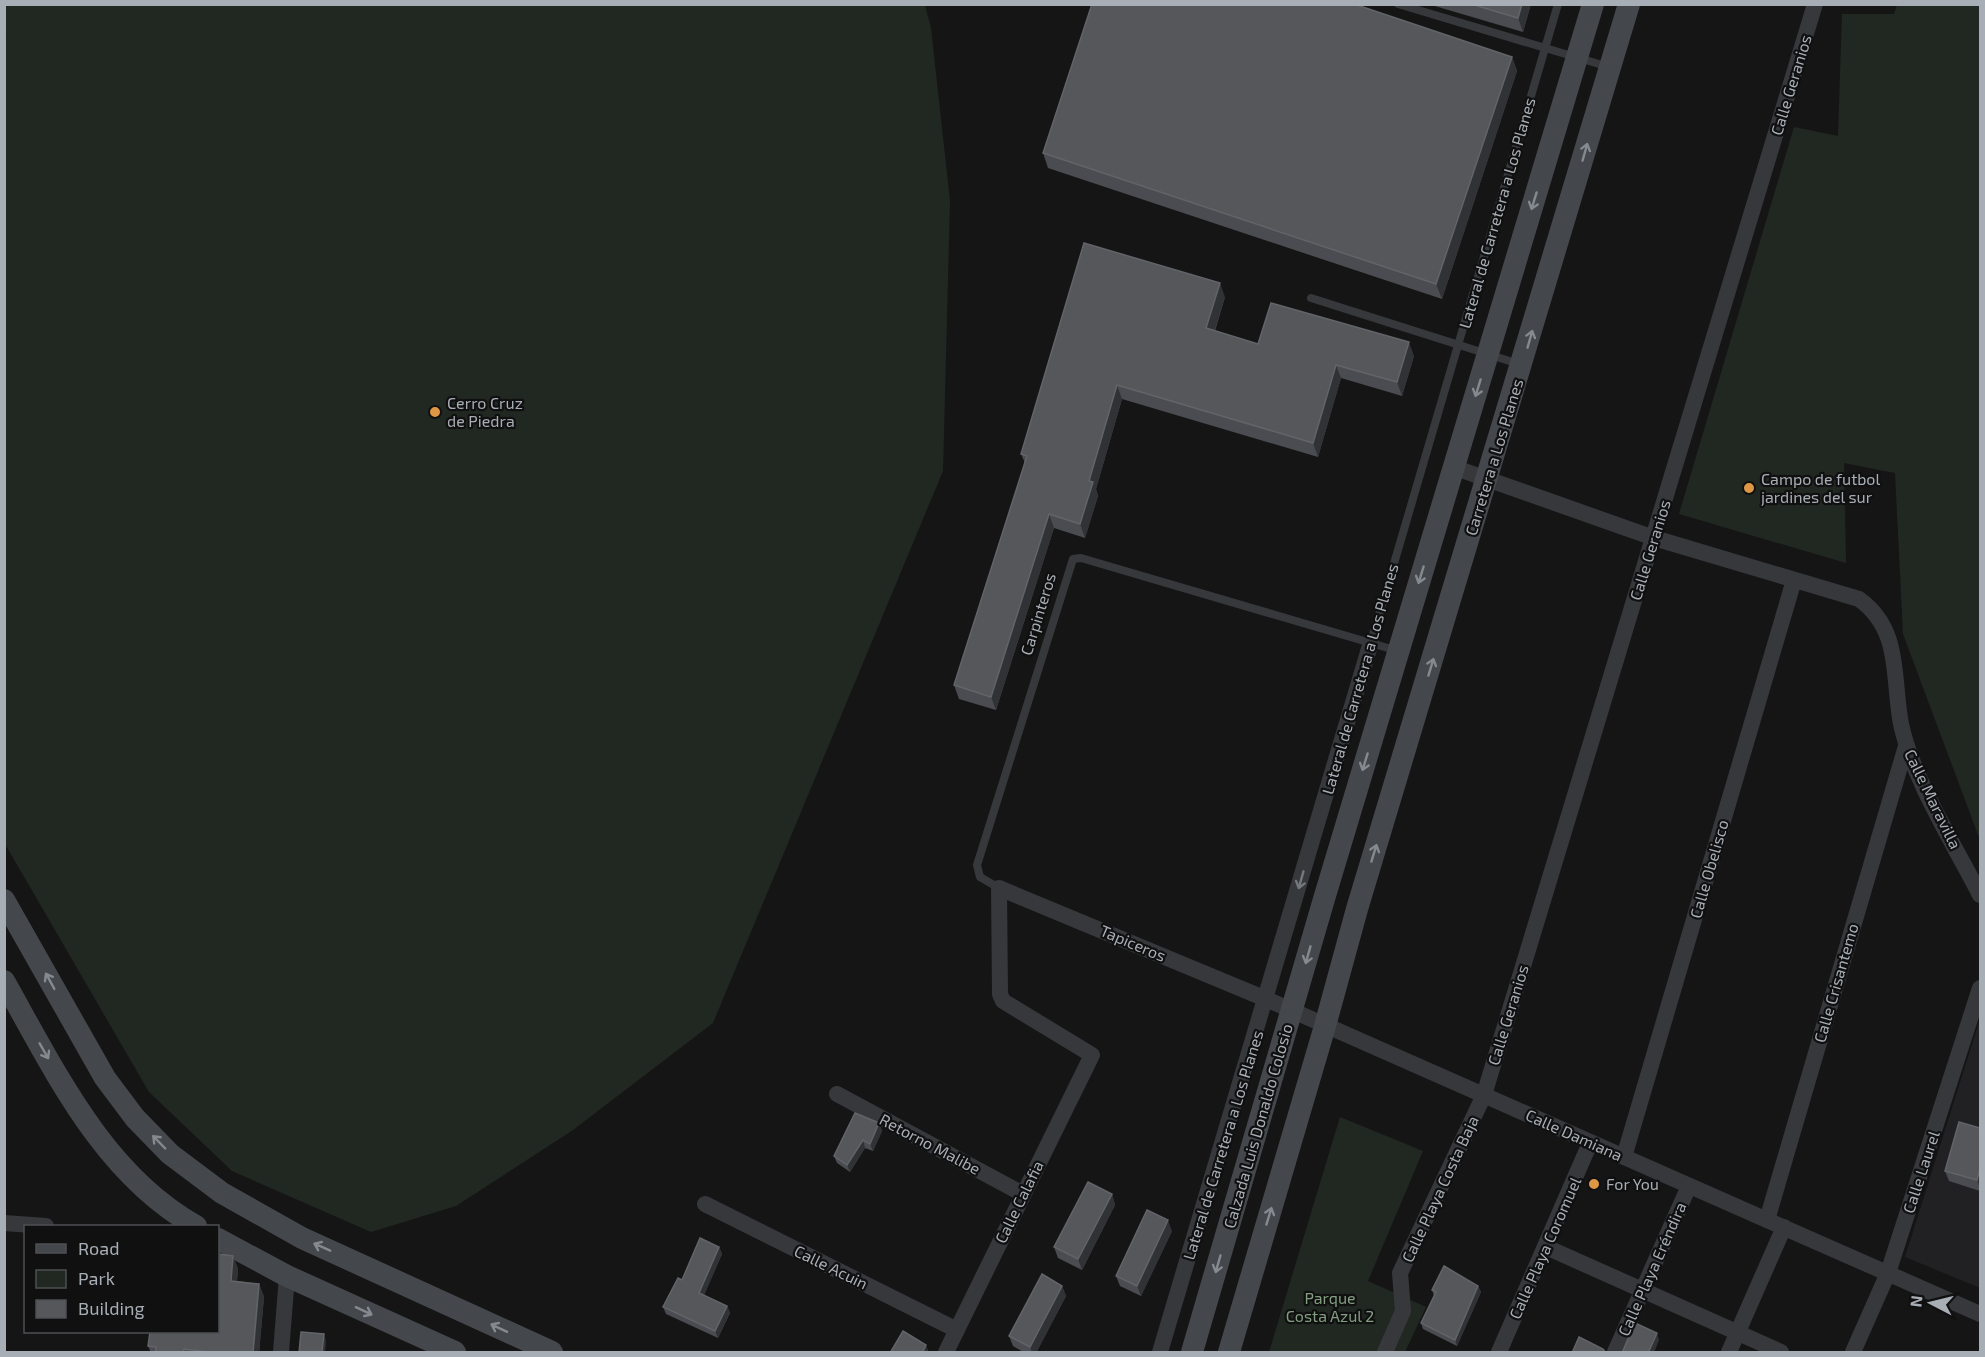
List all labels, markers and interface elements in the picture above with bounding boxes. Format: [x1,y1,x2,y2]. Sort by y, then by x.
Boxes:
street label: Calle Geranios [1766,32,1815,137]
street label: Lateral de Carretera a Los Planes [1454,95,1539,330]
one-way arrow [1580,143,1591,162]
one-way arrow [1528,191,1539,210]
one-way arrow [1525,330,1536,349]
street label: Carretera a Los Planes [1461,376,1526,538]
one-way arrow [1472,378,1483,397]
place label: Cerro Cruz de Piedra [447,393,523,430]
marker: Cerro Cruz de Piedra [428,405,442,419]
place label: Campo de futbol jardines del sur [1761,469,1880,507]
marker: Campo de futbol jardines del sur [1742,481,1756,495]
street label: Calle Geranios [1625,497,1674,602]
street label: Lateral de Carretera a Los Planes [1317,561,1402,796]
one-way arrow [1415,565,1426,584]
street label: Carpinteros [1016,570,1059,657]
one-way arrow [1426,658,1437,677]
street label: Calle Maravilla [1901,746,1966,852]
one-way arrow [1359,752,1370,771]
street label: Calle Obelisco [1685,817,1732,920]
one-way arrow [1369,844,1380,863]
one-way arrow [1295,870,1306,889]
street label: Tapiceros [1097,920,1169,965]
street label: Calle Crisantemo [1809,921,1862,1045]
one-way arrow [1302,946,1313,965]
street label: Calle Geranios [1483,962,1532,1067]
one-way arrow [44,973,56,990]
street label: Calzada Luis Donaldo Colosio [1219,1021,1296,1230]
street label: Lateral de Carretera a Los Planes [1178,1028,1267,1262]
one-way arrow [38,1042,50,1059]
street label: Calle Damiana [1523,1105,1625,1164]
street label: Retorno Malibe [877,1109,984,1178]
street label: Calle Playa Costa Baja [1397,1112,1483,1266]
street label: Calle Laurel [1898,1128,1943,1215]
one-way arrow [151,1135,166,1150]
street label: Calle Calafia [990,1157,1047,1246]
street label: Calle Playa Coromuel [1505,1174,1584,1322]
place label: For You [1606,1174,1659,1193]
marker: For You [1587,1177,1601,1191]
street label: Calle Playa Eréndira [1613,1199,1690,1339]
one-way arrow [1264,1207,1275,1226]
legend [24,1225,219,1333]
text: Road [78,1237,119,1259]
one-way arrow [313,1241,332,1252]
street label: Calle Acuin [791,1241,871,1292]
one-way arrow [1212,1254,1223,1273]
text: Park [78,1267,115,1289]
north arrow [1901,1273,1961,1333]
park label: Parque Costa Azul 2 [1286,1288,1374,1325]
text: N [1905,1294,1926,1308]
text: Building [78,1297,145,1319]
one-way arrow [355,1305,373,1317]
one-way arrow [491,1322,509,1333]

